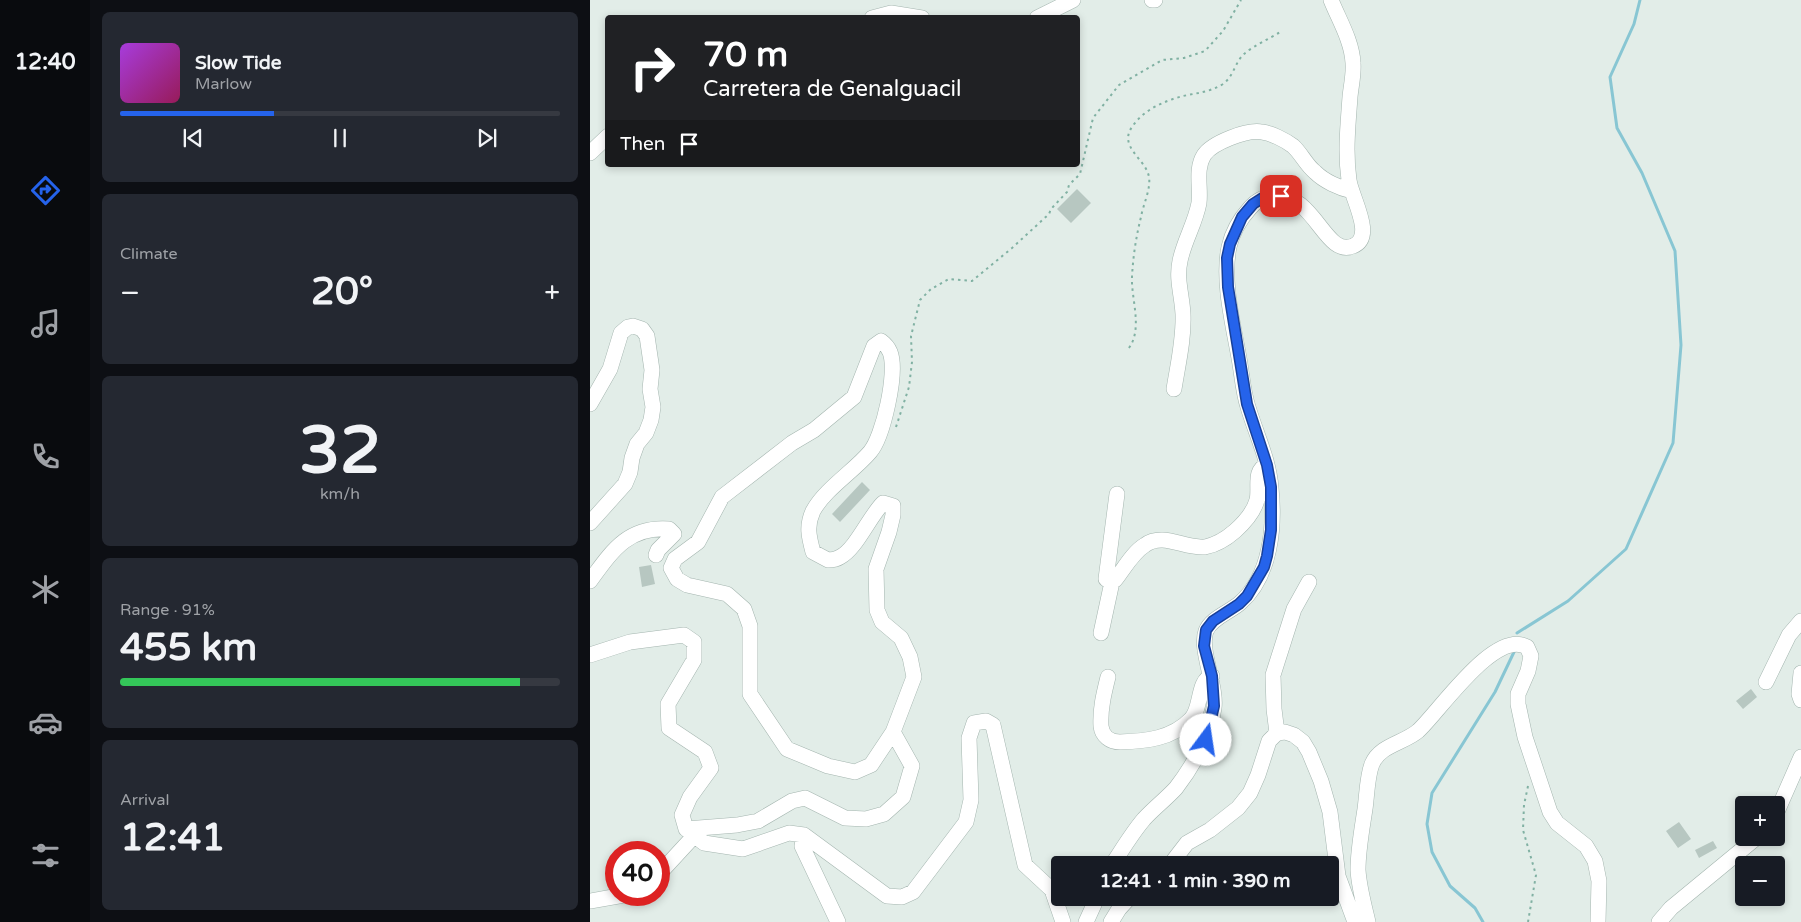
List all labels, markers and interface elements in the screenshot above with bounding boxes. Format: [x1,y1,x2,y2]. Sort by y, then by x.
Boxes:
text: 70 m [703,34,788,76]
icon: right [620,35,685,100]
text: 12:40 [15,49,75,75]
text: Slow Tide [195,52,282,74]
text: Marlow [195,74,252,94]
text: Carretera de Genalguacil [703,76,962,102]
icon: previous [179,124,207,152]
icon: pause [326,124,354,152]
icon: next [473,124,501,152]
icon: arrive [675,130,703,158]
text: Then [620,133,665,155]
icon: directions [28,173,63,208]
pin [1260,175,1302,217]
icon: arrive [1267,182,1295,210]
text: Climate [120,244,178,264]
text: 20° [311,269,373,315]
text: − [120,276,140,310]
text: + [544,276,560,310]
icon: music [28,306,63,341]
text: 32 [299,412,381,491]
icon: phone [28,439,63,474]
text: km/h [320,484,360,504]
icon: climate [28,572,63,607]
text: Range · 91% [120,600,215,620]
text: 455 km [120,625,257,671]
icon: car [28,705,63,740]
position arrow [1179,713,1231,765]
text: Arrival [120,790,169,810]
map controls [1735,796,1785,906]
button: + [1735,796,1785,846]
text: 12:41 [120,815,225,861]
icon: filters [28,838,63,873]
speed limit sign: 40 [605,841,670,906]
button: − [1735,856,1785,906]
text: 12:41 · 1 min · 390 m [1099,870,1291,892]

